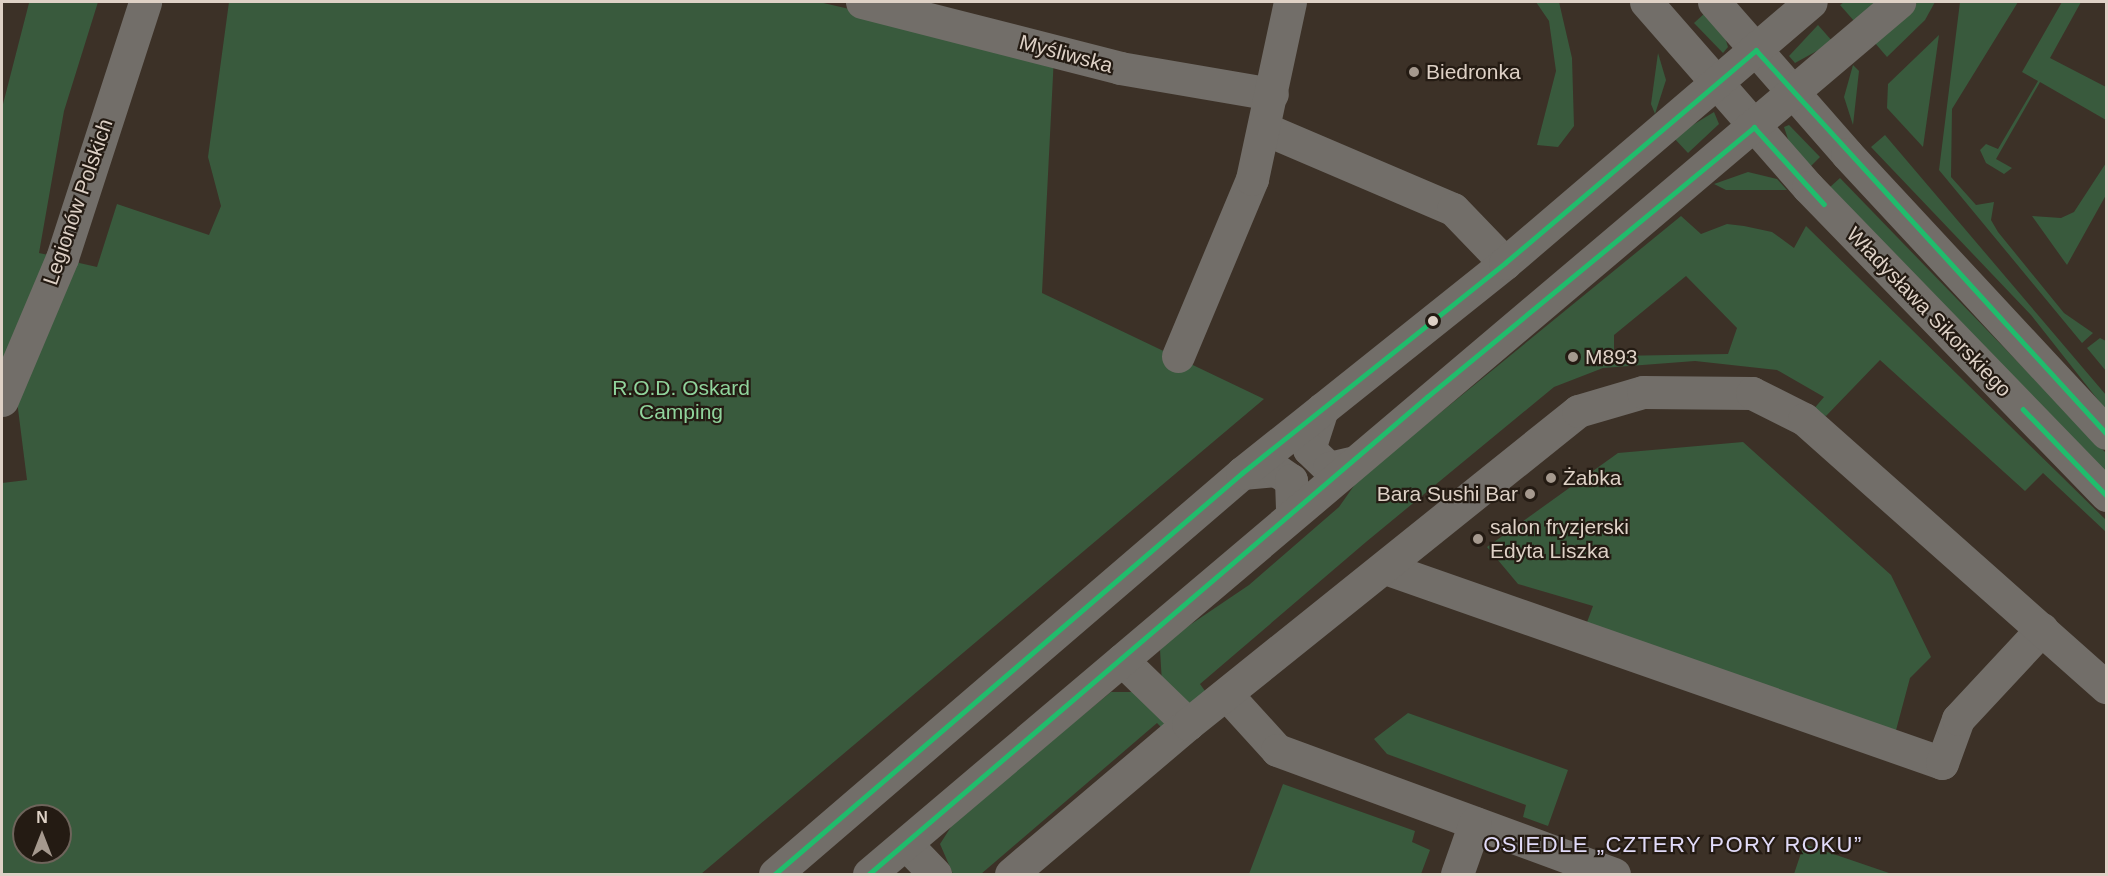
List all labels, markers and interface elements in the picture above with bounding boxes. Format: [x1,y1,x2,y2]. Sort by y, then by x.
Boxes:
street label: Myśliwska [1017,29,1115,79]
place label: Biedronka [1426,59,1521,85]
marker: Biedronka [1407,65,1421,79]
street label: Legionów Polskich [38,116,118,288]
street label: Władysława Sikorskiego [1841,222,2017,402]
unlabelled marker [1427,315,1439,327]
place label: M893 [1585,344,1638,370]
marker: M893 [1566,350,1580,364]
park label: R.O.D. Oskard Camping [612,375,750,425]
place label: Żabka [1563,465,1621,491]
marker: Żabka [1544,471,1558,485]
place label: Bara Sushi Bar [1377,481,1518,507]
marker: Bara Sushi Bar [1523,487,1537,501]
place label: salon fryzjerski Edyta Liszka [1490,514,1629,564]
marker: salon fryzjerski Edyta Liszka [1471,532,1485,546]
north arrow [12,804,72,864]
text: N [36,809,48,826]
district label: OSIEDLE „CZTERY PORY ROKU” [1483,832,1863,858]

